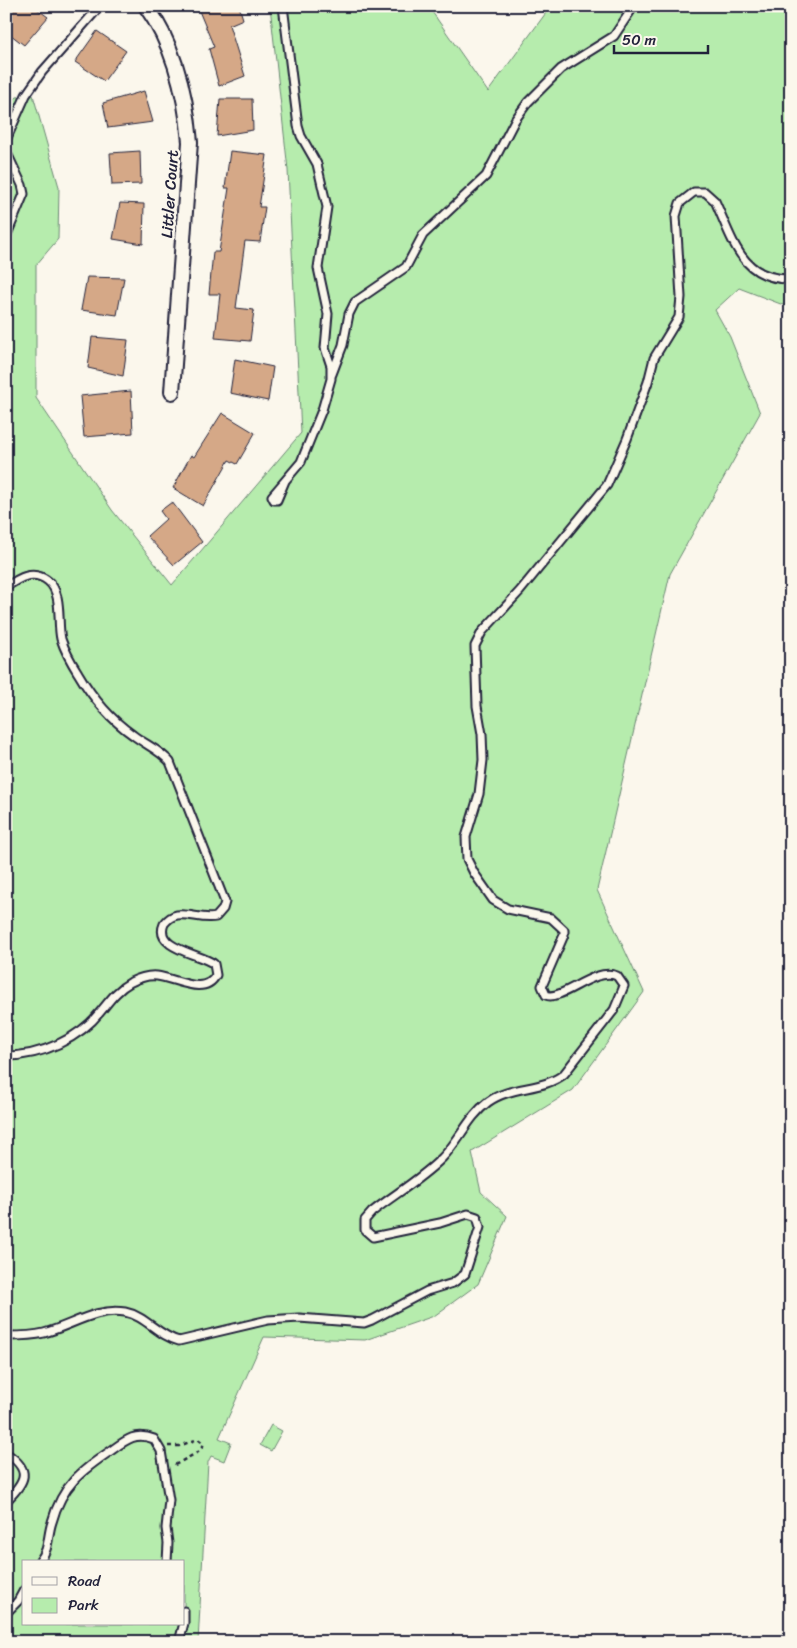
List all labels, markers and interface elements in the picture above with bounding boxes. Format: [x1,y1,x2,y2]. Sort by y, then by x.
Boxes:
scale bar [614,22,708,54]
text: 50 m [622,27,657,53]
street label: Littler Court [152,149,187,239]
legend [22,1560,185,1626]
text: Road [68,1568,101,1594]
text: Park [68,1592,99,1618]

